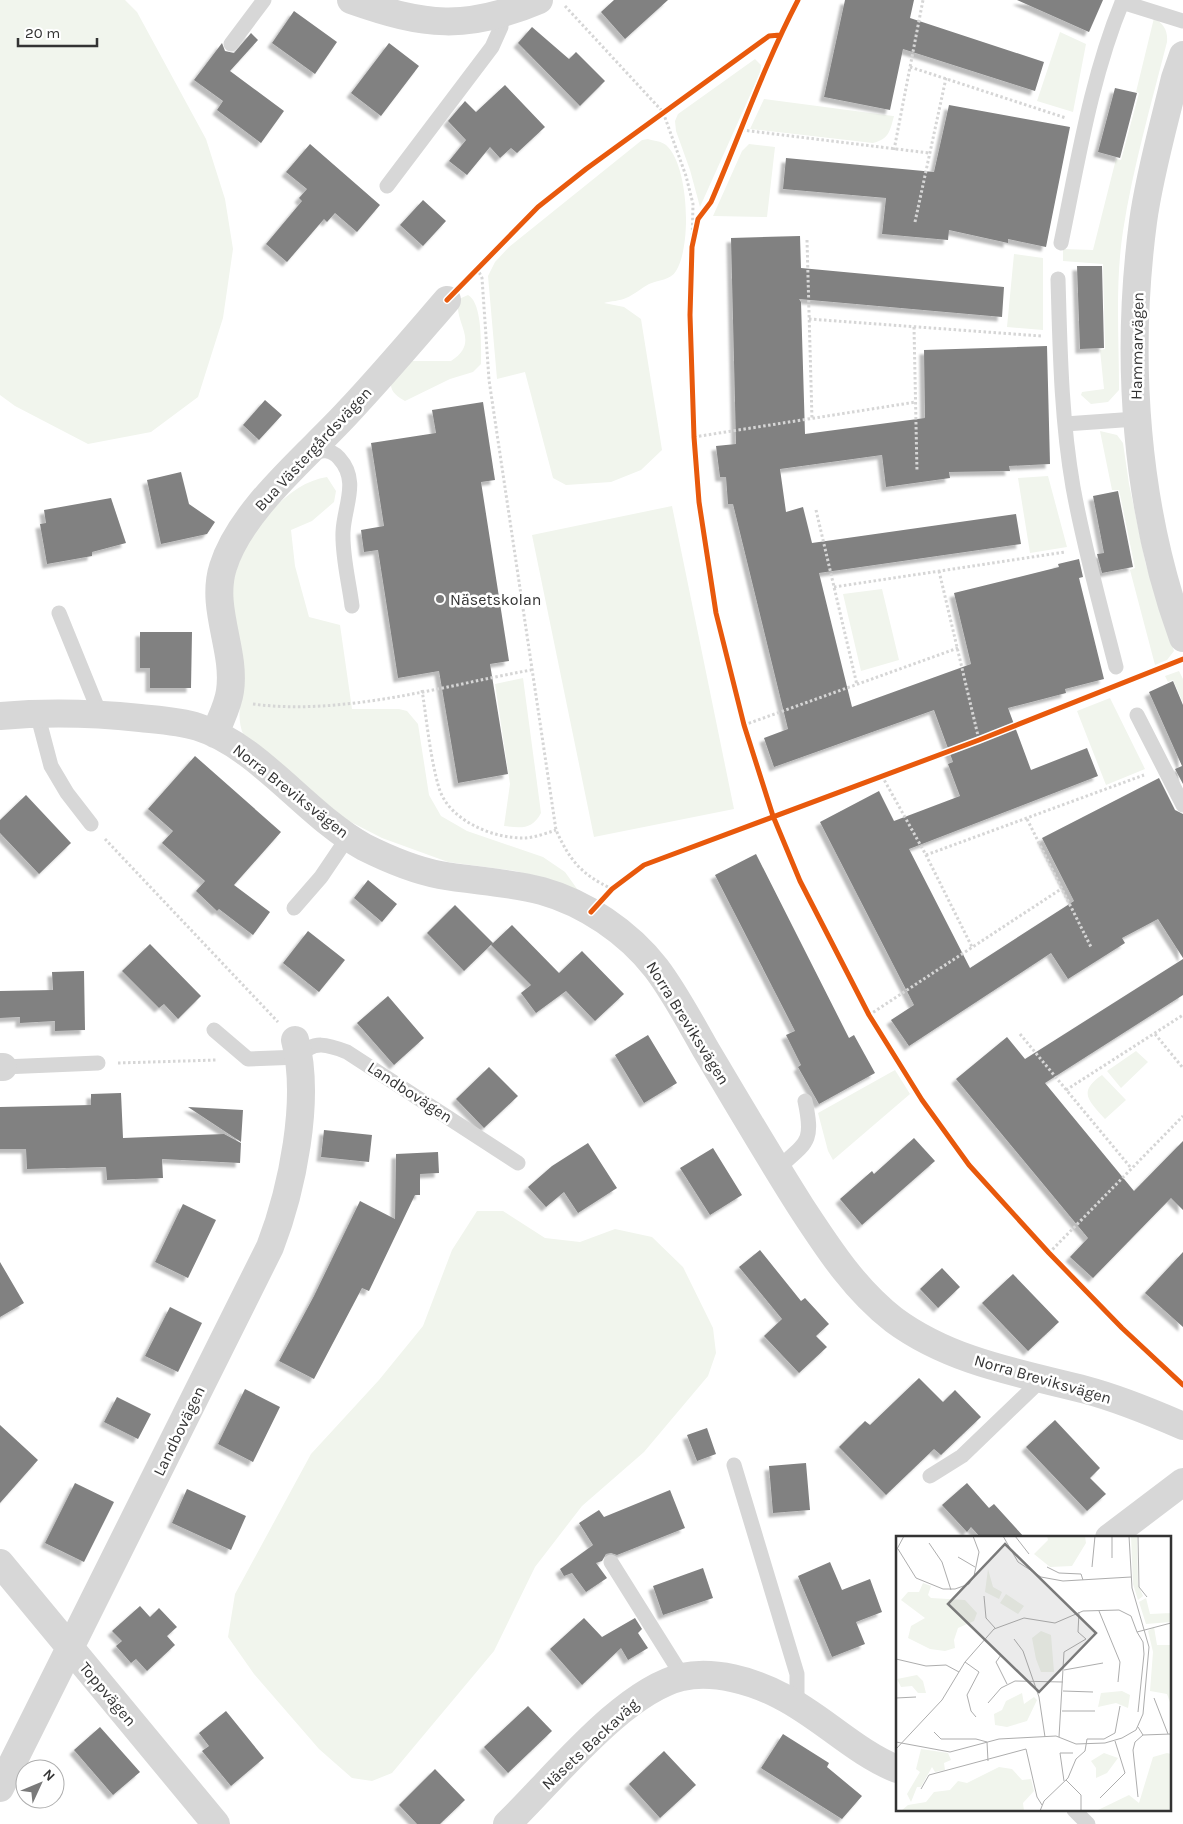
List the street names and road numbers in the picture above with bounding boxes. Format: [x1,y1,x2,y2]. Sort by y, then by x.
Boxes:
street label: Hammarvägen [1127,292,1147,400]
street label: Bua Västergårdsvägen [250,383,376,515]
street label: Norra Breviksvägen [229,740,353,842]
street label: Norra Breviksvägen [642,958,734,1088]
street label: Landbovägen [364,1058,456,1126]
street label: Norra Breviksvägen [972,1350,1114,1408]
street label: Landbovägen [149,1383,209,1479]
street label: Toppvägen [76,1658,140,1730]
street label: Näsets Backaväg [538,1694,642,1794]

